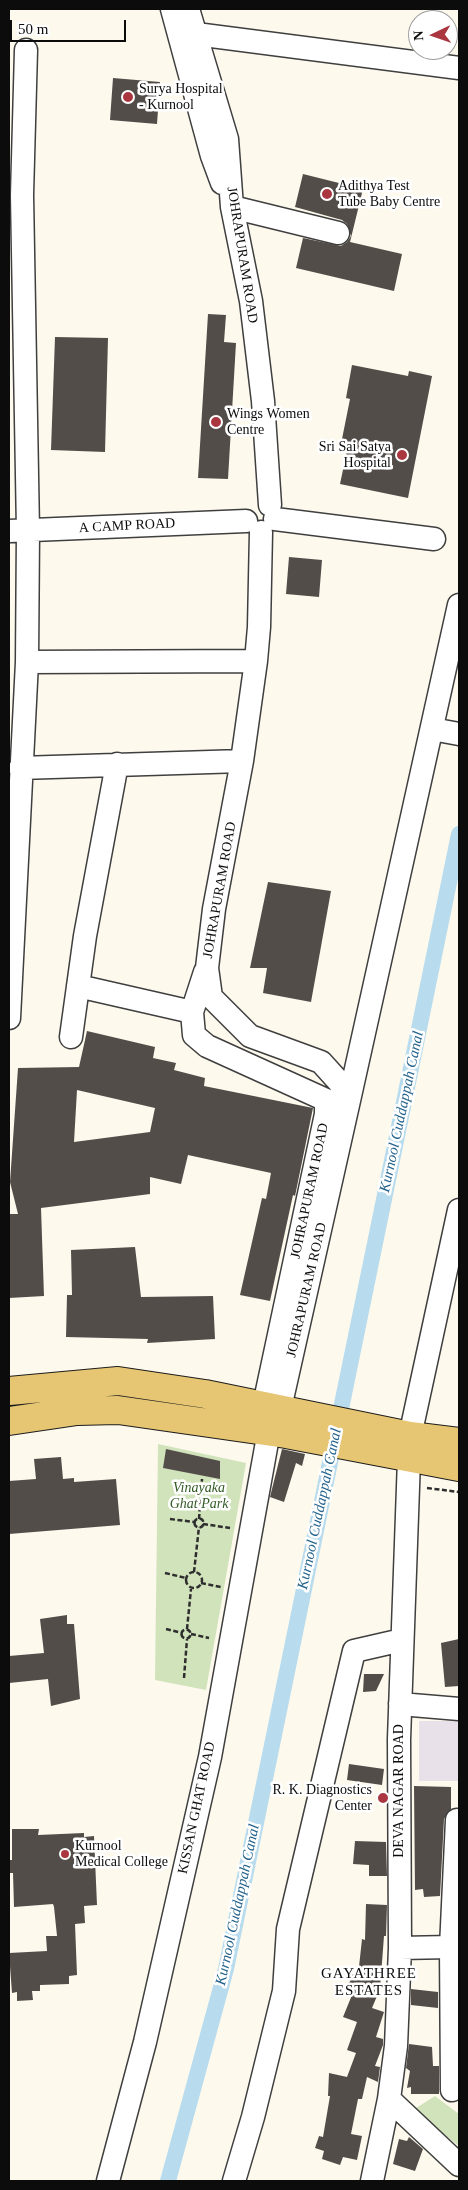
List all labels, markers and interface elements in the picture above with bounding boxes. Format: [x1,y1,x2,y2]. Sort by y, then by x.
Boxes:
scale bar [12,10,129,42]
north arrow [408,10,458,60]
text: 50 m [18,21,48,37]
text: N [411,30,426,41]
place label: Surya Hospital - Kurnool [139,81,223,114]
marker: Surya Hospital - Kurnool [121,90,135,104]
place label: Adithya Test Tube Baby Centre [338,178,440,210]
street label: JOHRAPURAM ROAD [223,185,261,325]
marker: Adithya Test Tube Baby Centre [320,187,334,201]
place label: Wings Women Centre [227,406,310,438]
marker: Wings Women Centre [209,415,223,429]
place label: Sri Sai Satya Hospital [319,439,391,472]
marker: Sri Sai Satya Hospital [395,448,409,462]
street label: A CAMP ROAD [78,515,176,537]
street label: JOHRAPURAM ROAD [200,821,240,959]
water label: Kurnool Cuddappah Canal [376,1030,428,1194]
street label: JOHRAPURAM ROAD [287,1122,333,1260]
street label: JOHRAPURAM ROAD [283,1221,331,1359]
water label: Kurnool Cuddappah Canal [294,1427,346,1591]
park label: Vinayaka Ghat Park [170,1480,228,1512]
street label: DEVA NAGAR ROAD [391,1724,407,1858]
street label: KISSAN GHAT ROAD [175,1740,219,1876]
place label: R. K. Diagnostics Center [272,1782,372,1814]
marker: R. K. Diagnostics Center [376,1791,390,1805]
water label: Kurnool Cuddappah Canal [212,1823,264,1987]
place label: Kurnool Medical College [75,1838,168,1870]
marker: Kurnool Medical College [59,1848,71,1860]
district label: GAYATHREE ESTATES [320,1965,418,2000]

